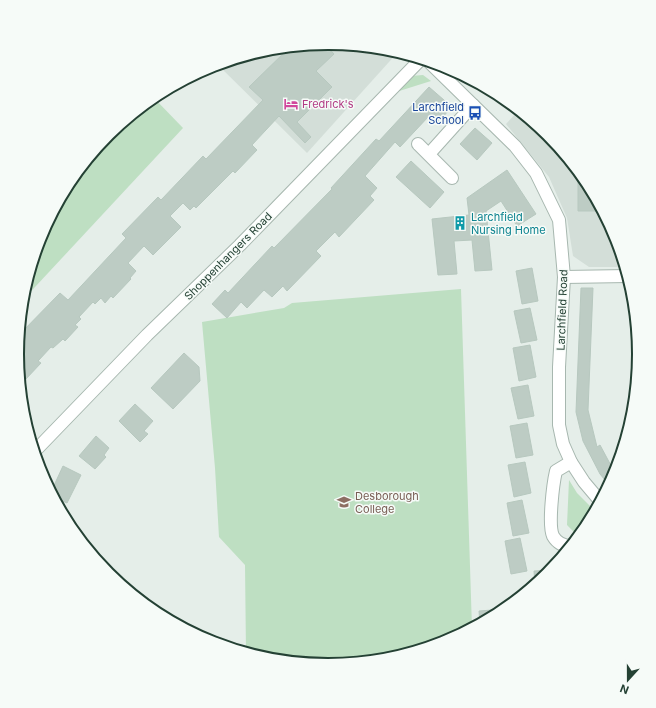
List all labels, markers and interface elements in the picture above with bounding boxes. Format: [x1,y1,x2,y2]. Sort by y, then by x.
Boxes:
hotel icon: Fredrick's [283,96,299,112]
place label: Fredrick's [302,97,354,111]
place label: Larchfield School [412,100,464,127]
bus stop icon: Larchfield School [467,105,483,121]
street label: Shoppenhangers Road [181,209,275,303]
place label: Larchfield Nursing Home [471,210,546,237]
building icon: Larchfield Nursing Home [452,215,468,231]
street label: Larchfield Road [554,269,570,351]
place label: Desborough College [355,489,419,516]
school or university icon: Desborough College [336,494,352,510]
north arrow [608,660,648,700]
text: N [618,681,631,697]

